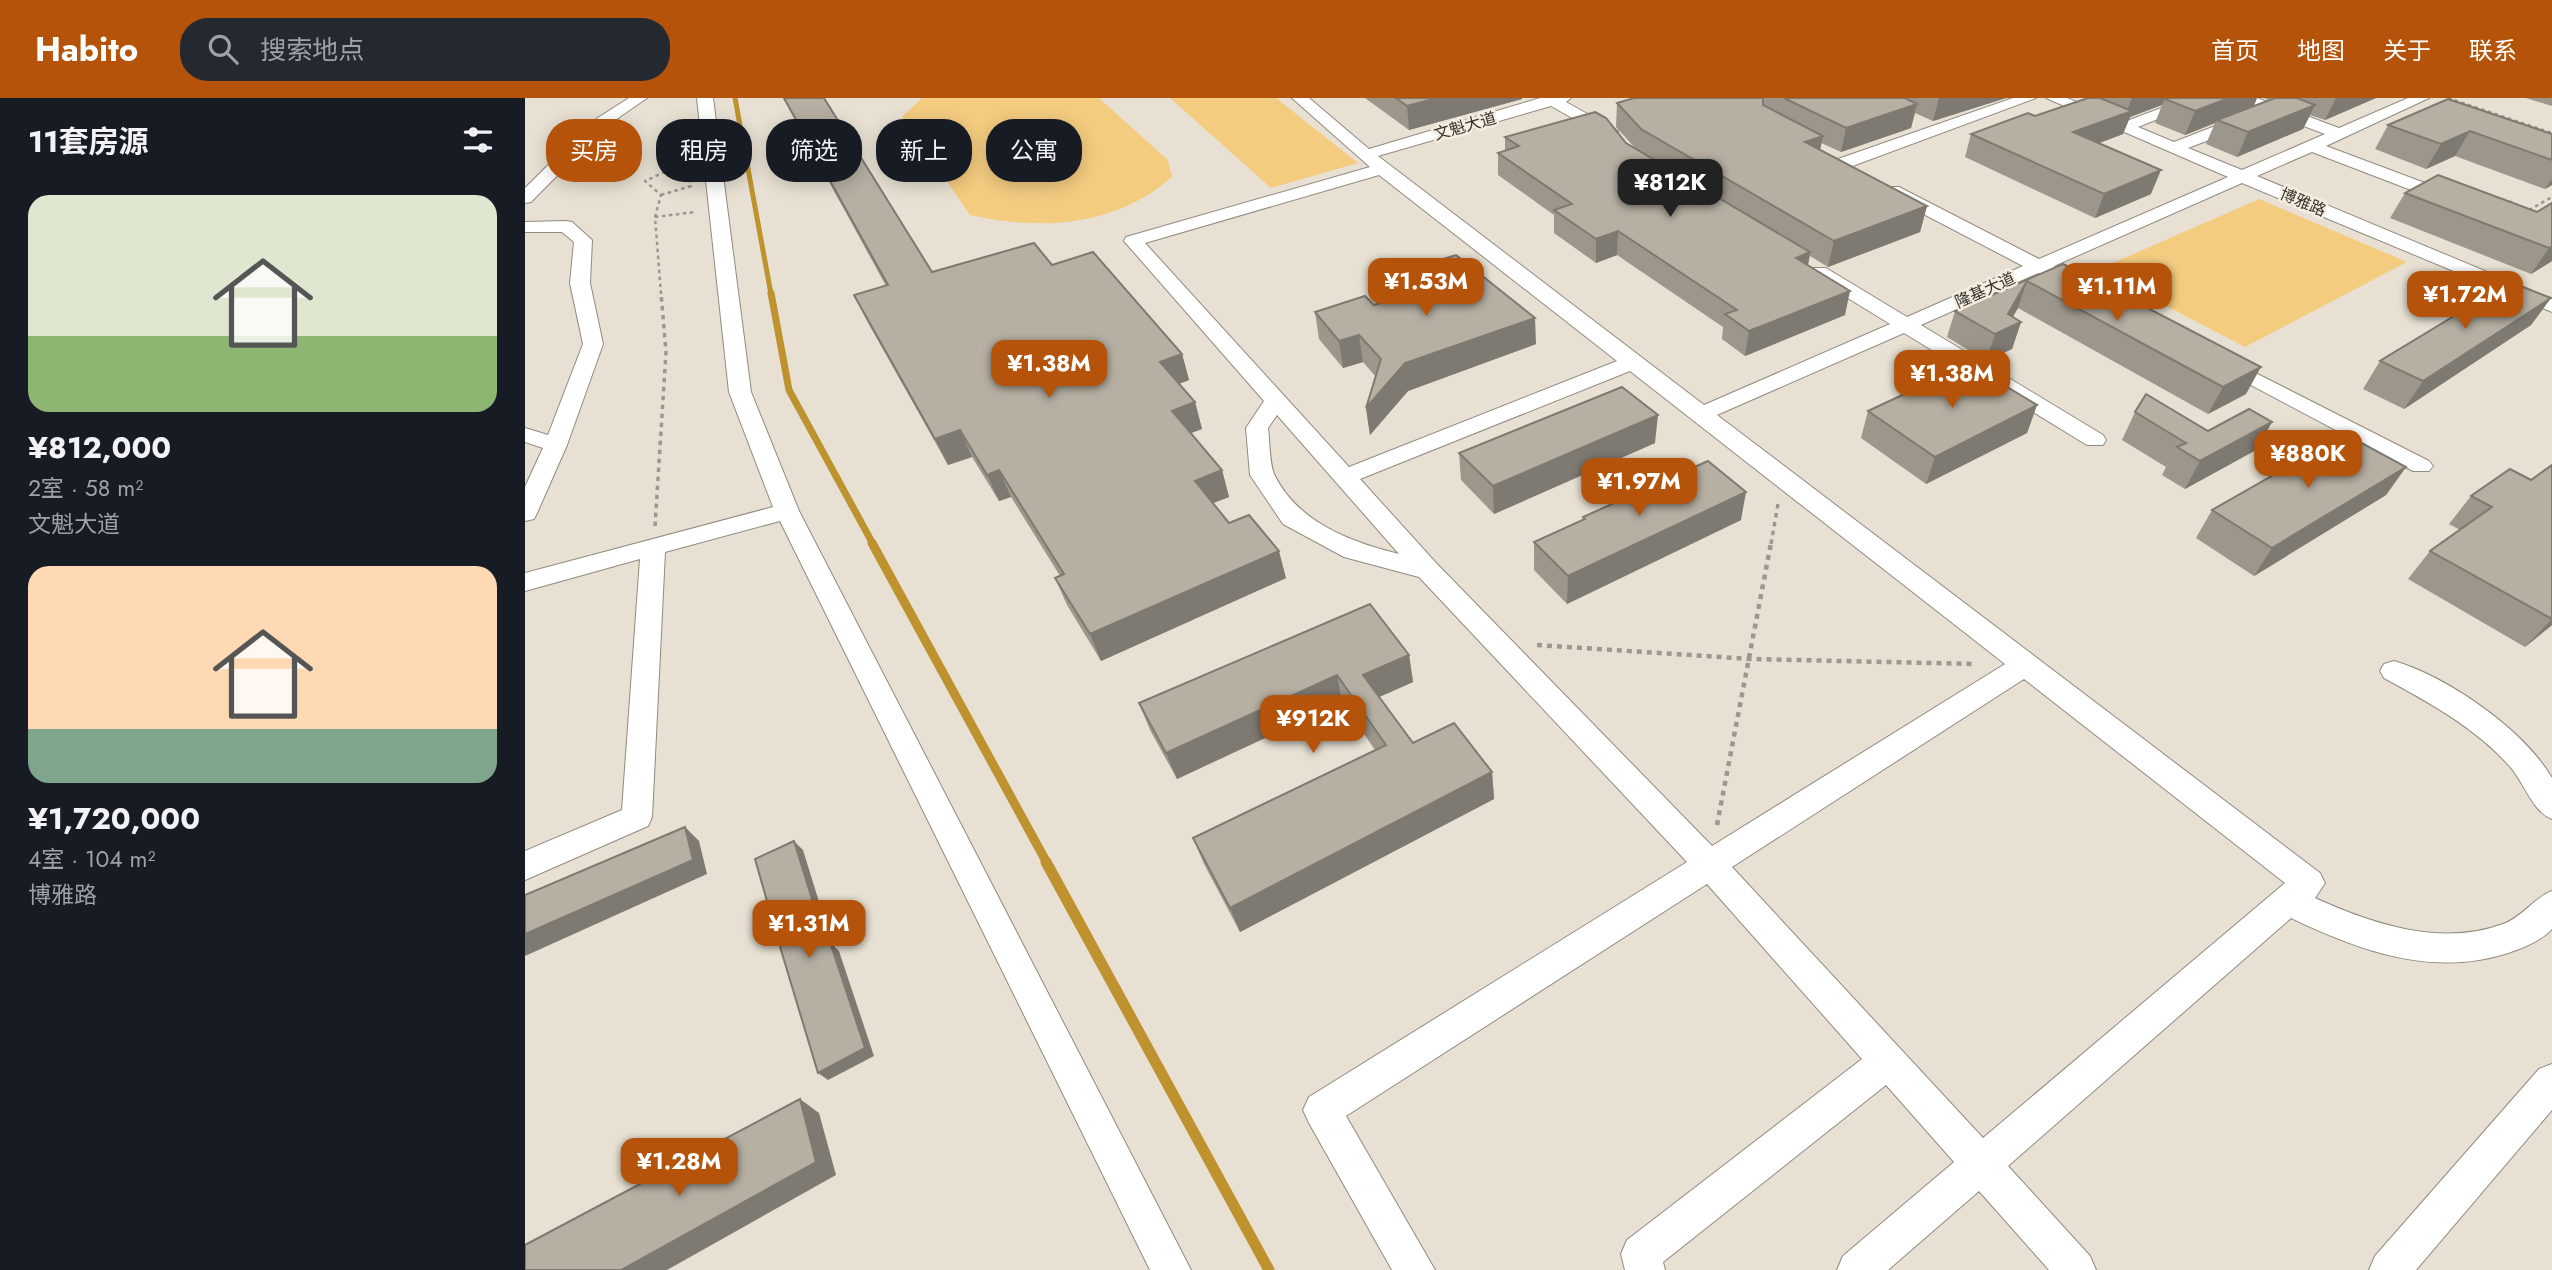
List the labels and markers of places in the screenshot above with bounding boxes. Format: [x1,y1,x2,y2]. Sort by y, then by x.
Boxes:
pin: ¥812K [1621,159,1719,219]
pin: ¥1.53M [1369,258,1483,318]
pin: ¥1.11M [2060,264,2174,323]
pin: ¥1.72M [2408,272,2522,331]
pin: ¥1.38M [992,341,1106,400]
pin: ¥1.38M [1895,350,2009,410]
pin: ¥880K [2259,430,2357,490]
pin: ¥1.97M [1582,458,1696,518]
pin: ¥912K [1264,696,1362,755]
pin: ¥1.31M [752,900,866,960]
pin: ¥1.28M [622,1138,736,1198]

